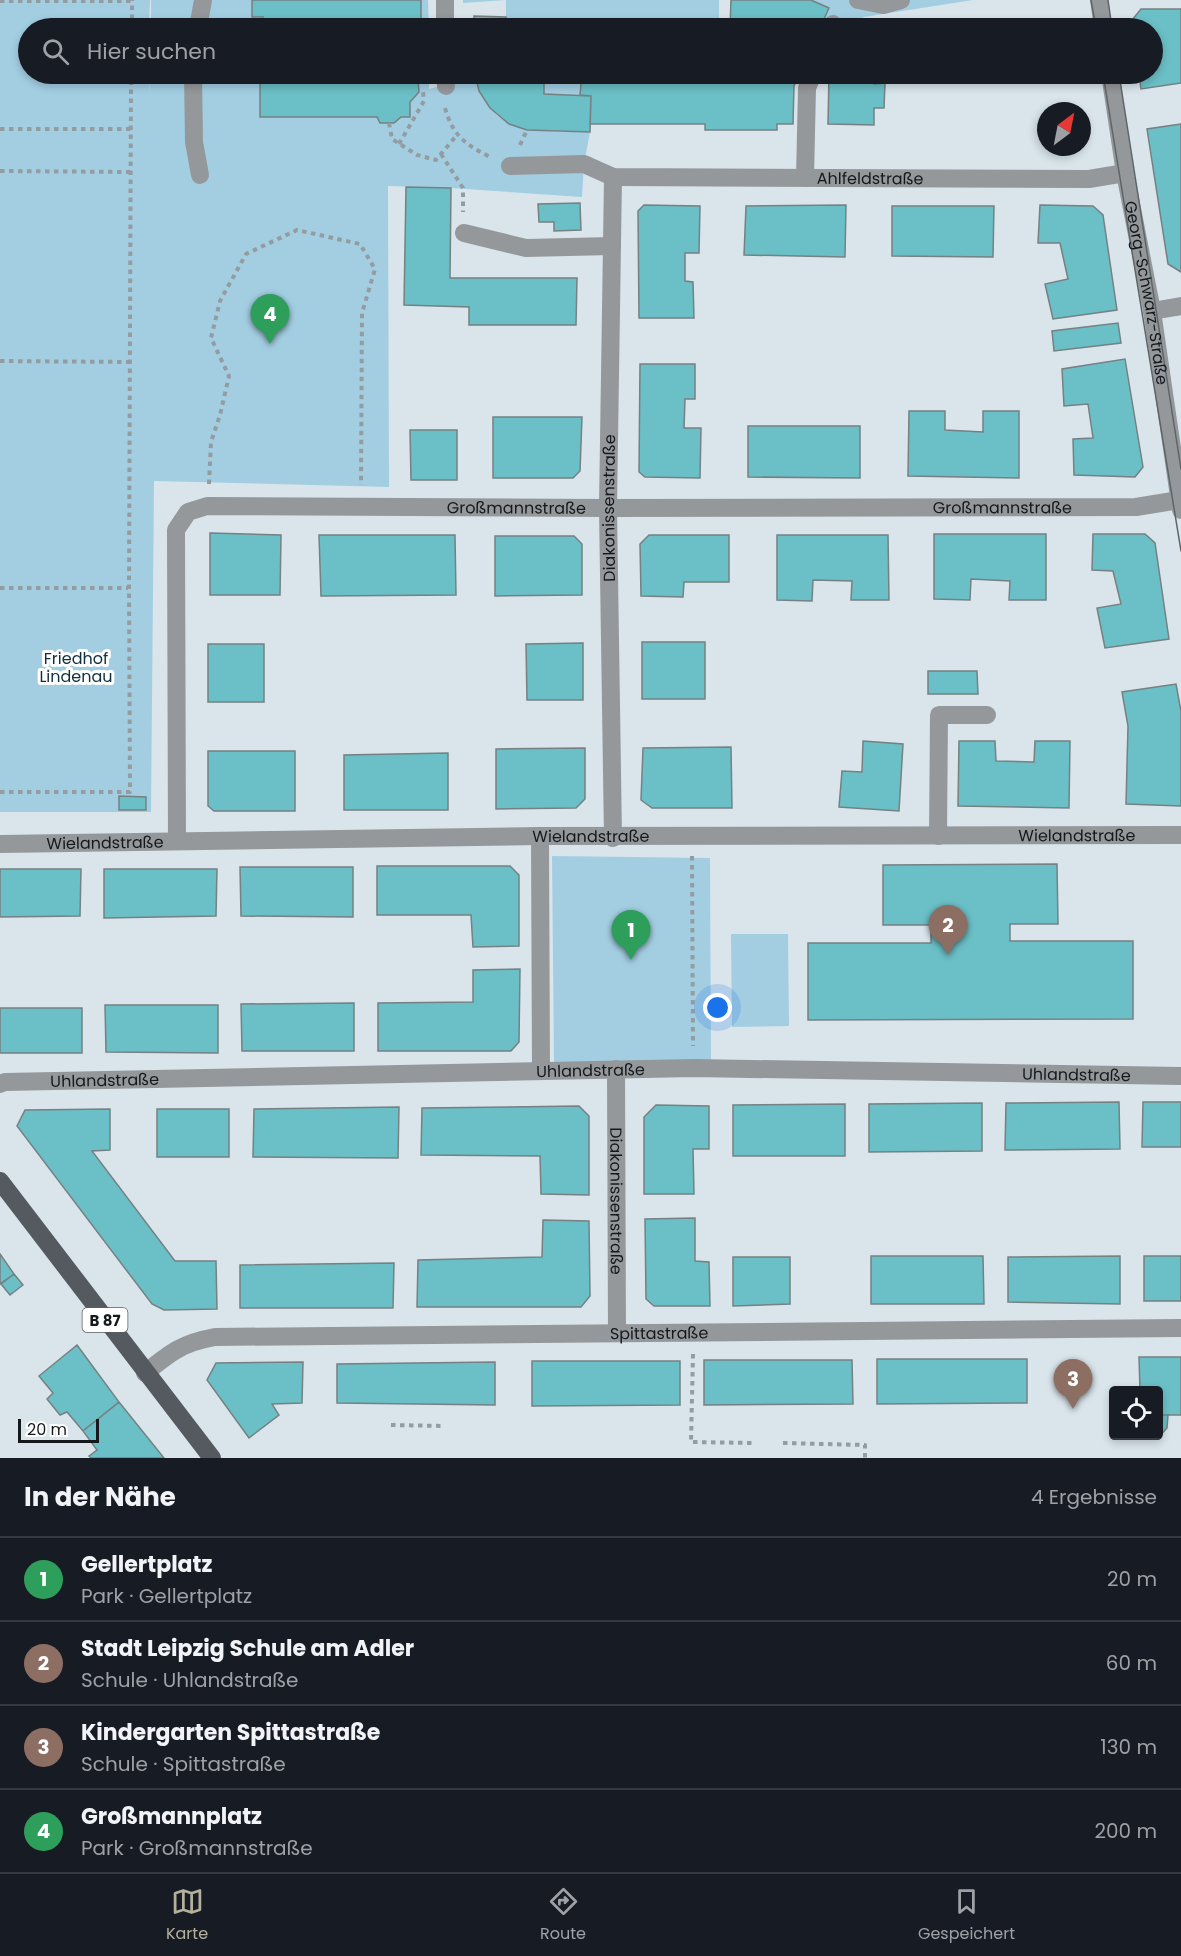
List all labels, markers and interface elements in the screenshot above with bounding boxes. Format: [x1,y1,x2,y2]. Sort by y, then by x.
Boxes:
search box [18,18,1163,84]
icon: search [39,35,72,68]
text: Hier suchen [87,36,216,67]
north arrow [1037,102,1091,156]
street label: Ahlfeldstraße [817,166,924,190]
street label: Georg-Schwarz-Straße [1119,199,1174,386]
pin: 4 [250,294,290,344]
street label: Diakonissenstraße [596,434,621,582]
street label: Großmannstraße [447,496,586,519]
street label: Großmannstraße [933,496,1072,519]
park label: Friedhof Lindenau [39,647,113,688]
street label: Wielandstraße [532,824,650,848]
street label: Wielandstraße [1018,824,1136,847]
street label: Wielandstraße [46,830,164,855]
pin: 2 [928,906,968,955]
pin: 1 [612,910,650,960]
your location [703,993,732,1022]
street label: Uhlandstraße [536,1057,645,1083]
street label: Uhlandstraße [1022,1062,1131,1087]
street label: Uhlandstraße [50,1067,159,1093]
street label: Diakonissenstraße [605,1127,628,1275]
road number: B 87 [82,1308,128,1332]
street label: Spittastraße [610,1321,708,1345]
pin: 3 [1054,1360,1092,1409]
map controls [1109,1386,1163,1440]
button: locate [1109,1386,1163,1440]
scale bar [18,1416,99,1444]
text: 20 m [27,1418,67,1441]
text: In der Nähe [24,1479,176,1515]
text: 4 Ergebnisse [1031,1483,1157,1511]
text: Gellertplatz [81,1549,212,1580]
text: 1 [40,1565,47,1593]
text: 20 m [1107,1565,1157,1593]
text: Park · Gellertplatz [81,1582,252,1610]
text: Stadt Leipzig Schule am Adler [81,1633,414,1664]
text: 2 [38,1649,49,1677]
text: 60 m [1106,1649,1157,1677]
text: Schule · Uhlandstraße [81,1666,299,1694]
text: Kindergarten Spittastraße [81,1717,380,1748]
text: 3 [37,1733,50,1761]
text: 130 m [1100,1733,1157,1761]
text: Schule · Spittastraße [81,1750,286,1778]
text: Großmannplatz [81,1801,262,1832]
text: 4 [37,1817,50,1845]
text: 200 m [1094,1817,1157,1845]
text: Park · Großmannstraße [81,1834,313,1862]
tab: Karte [166,1885,208,1946]
tab: Route [540,1885,586,1946]
tab: Gespeichert [918,1885,1015,1946]

